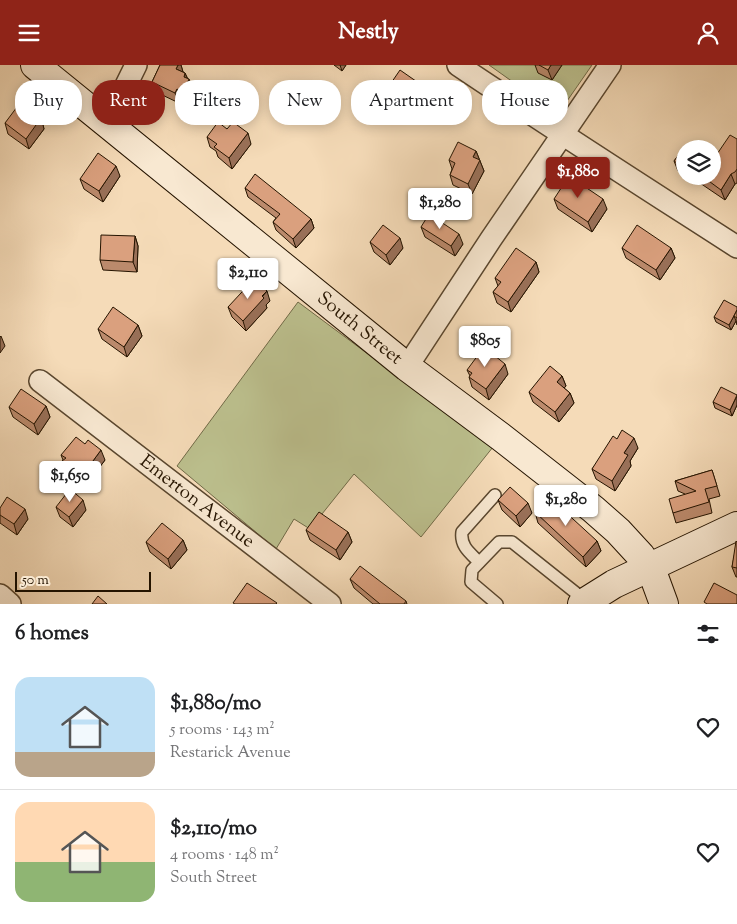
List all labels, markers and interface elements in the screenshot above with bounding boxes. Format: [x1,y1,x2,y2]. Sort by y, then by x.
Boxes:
text: Nestly [338,17,399,49]
icon: menu [15,19,43,47]
icon: person [694,19,722,47]
chip: Buy [15,80,82,125]
chip: Rent [92,80,165,125]
chip: Filters [175,80,259,125]
chip: New [269,80,341,125]
chip: Apartment [351,80,472,125]
chip: House [482,80,568,125]
map controls [676,140,721,185]
button: layers [676,140,721,185]
pin: $1,880 [537,157,619,199]
text: $1,880 [557,161,599,184]
pin: $1,280 [399,187,481,230]
text: $1,280 [419,192,461,215]
pin: $2,110 [207,257,289,300]
text: $2,110 [228,262,268,285]
street label: South Street [311,285,409,372]
pin: $805 [455,325,515,368]
text: $805 [470,330,500,353]
street label: Emerton Avenue [134,449,260,555]
pin: $1,650 [29,461,111,503]
text: $1,650 [50,465,90,488]
pin: $1,280 [525,485,607,527]
text: $1,280 [545,489,587,512]
scale bar [15,569,151,592]
text: 50 m [22,571,49,591]
text: 6 homes [15,619,89,649]
icon: filters [694,620,722,648]
text: $1,880/mo [170,689,261,719]
icon: home [55,697,115,757]
icon: heart [694,713,722,741]
text: 5 rooms · 143 m² [170,719,275,742]
text: Restarick Avenue [170,742,291,765]
text: $2,110/mo [170,814,257,844]
icon: home [55,822,115,882]
icon: heart [694,838,722,866]
text: 4 rooms · 148 m² [170,844,279,867]
text: South Street [170,867,257,890]

